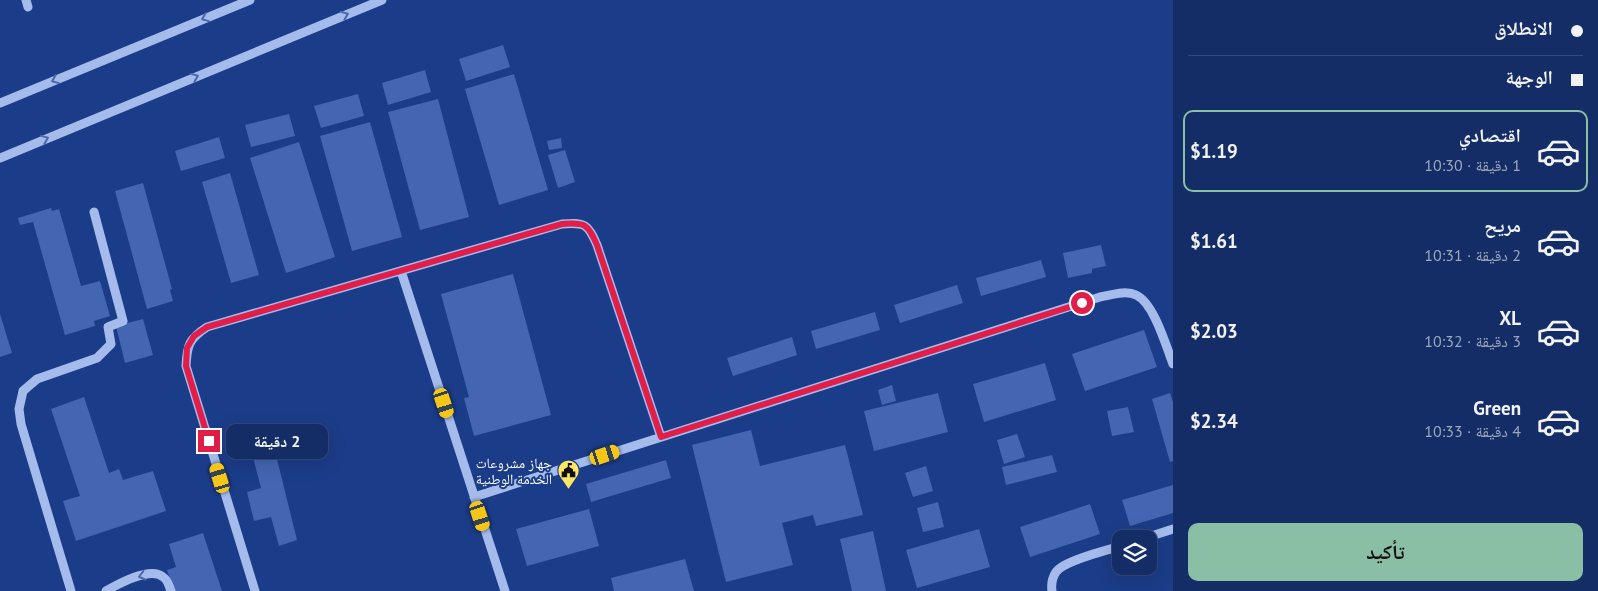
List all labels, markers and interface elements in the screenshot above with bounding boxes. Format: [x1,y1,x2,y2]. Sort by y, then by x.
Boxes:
one-way arrow [340,11,349,21]
one-way arrow [201,12,210,23]
text: الانطلاق [1494,16,1553,40]
text: الوجهة [1505,65,1553,89]
one-way arrow [190,73,199,84]
one-way arrow [51,74,60,84]
text: اقتصادي [1459,123,1521,147]
icon: car [1536,129,1581,174]
one-way arrow [40,135,49,146]
text: $1.19 [1190,139,1238,163]
text: 1 دقيقة · 10:30 [1424,155,1521,175]
text: مريح [1484,213,1521,237]
icon: car [1536,219,1581,264]
text: $1.61 [1190,229,1238,253]
text: 2 دقيقة · 10:31 [1424,245,1521,265]
route start [1071,292,1093,314]
text: XL [1499,306,1521,330]
icon: car [1536,309,1581,354]
text: $2.03 [1190,319,1238,343]
text: 3 دقيقة · 10:32 [1424,331,1521,351]
car [432,386,455,420]
text: Green [1473,396,1521,420]
icon: car [1536,399,1581,444]
text: $2.34 [1190,409,1238,433]
text: 4 دقيقة · 10:33 [1424,421,1521,441]
callout: 2 دقيقة [226,424,329,458]
route end [198,430,220,452]
text: 2 دقيقة [254,431,300,451]
car [588,443,621,467]
place label: جهاز مشروعات الخدمة الوطنية [476,454,552,488]
public building icon: جهاز مشروعات الخدمة الوطنية [556,459,580,490]
car [208,461,231,495]
car [468,499,491,533]
button: تأكيد [1188,523,1583,581]
map controls [1112,530,1157,575]
button: layers [1112,530,1157,575]
one-way arrow [137,570,146,581]

